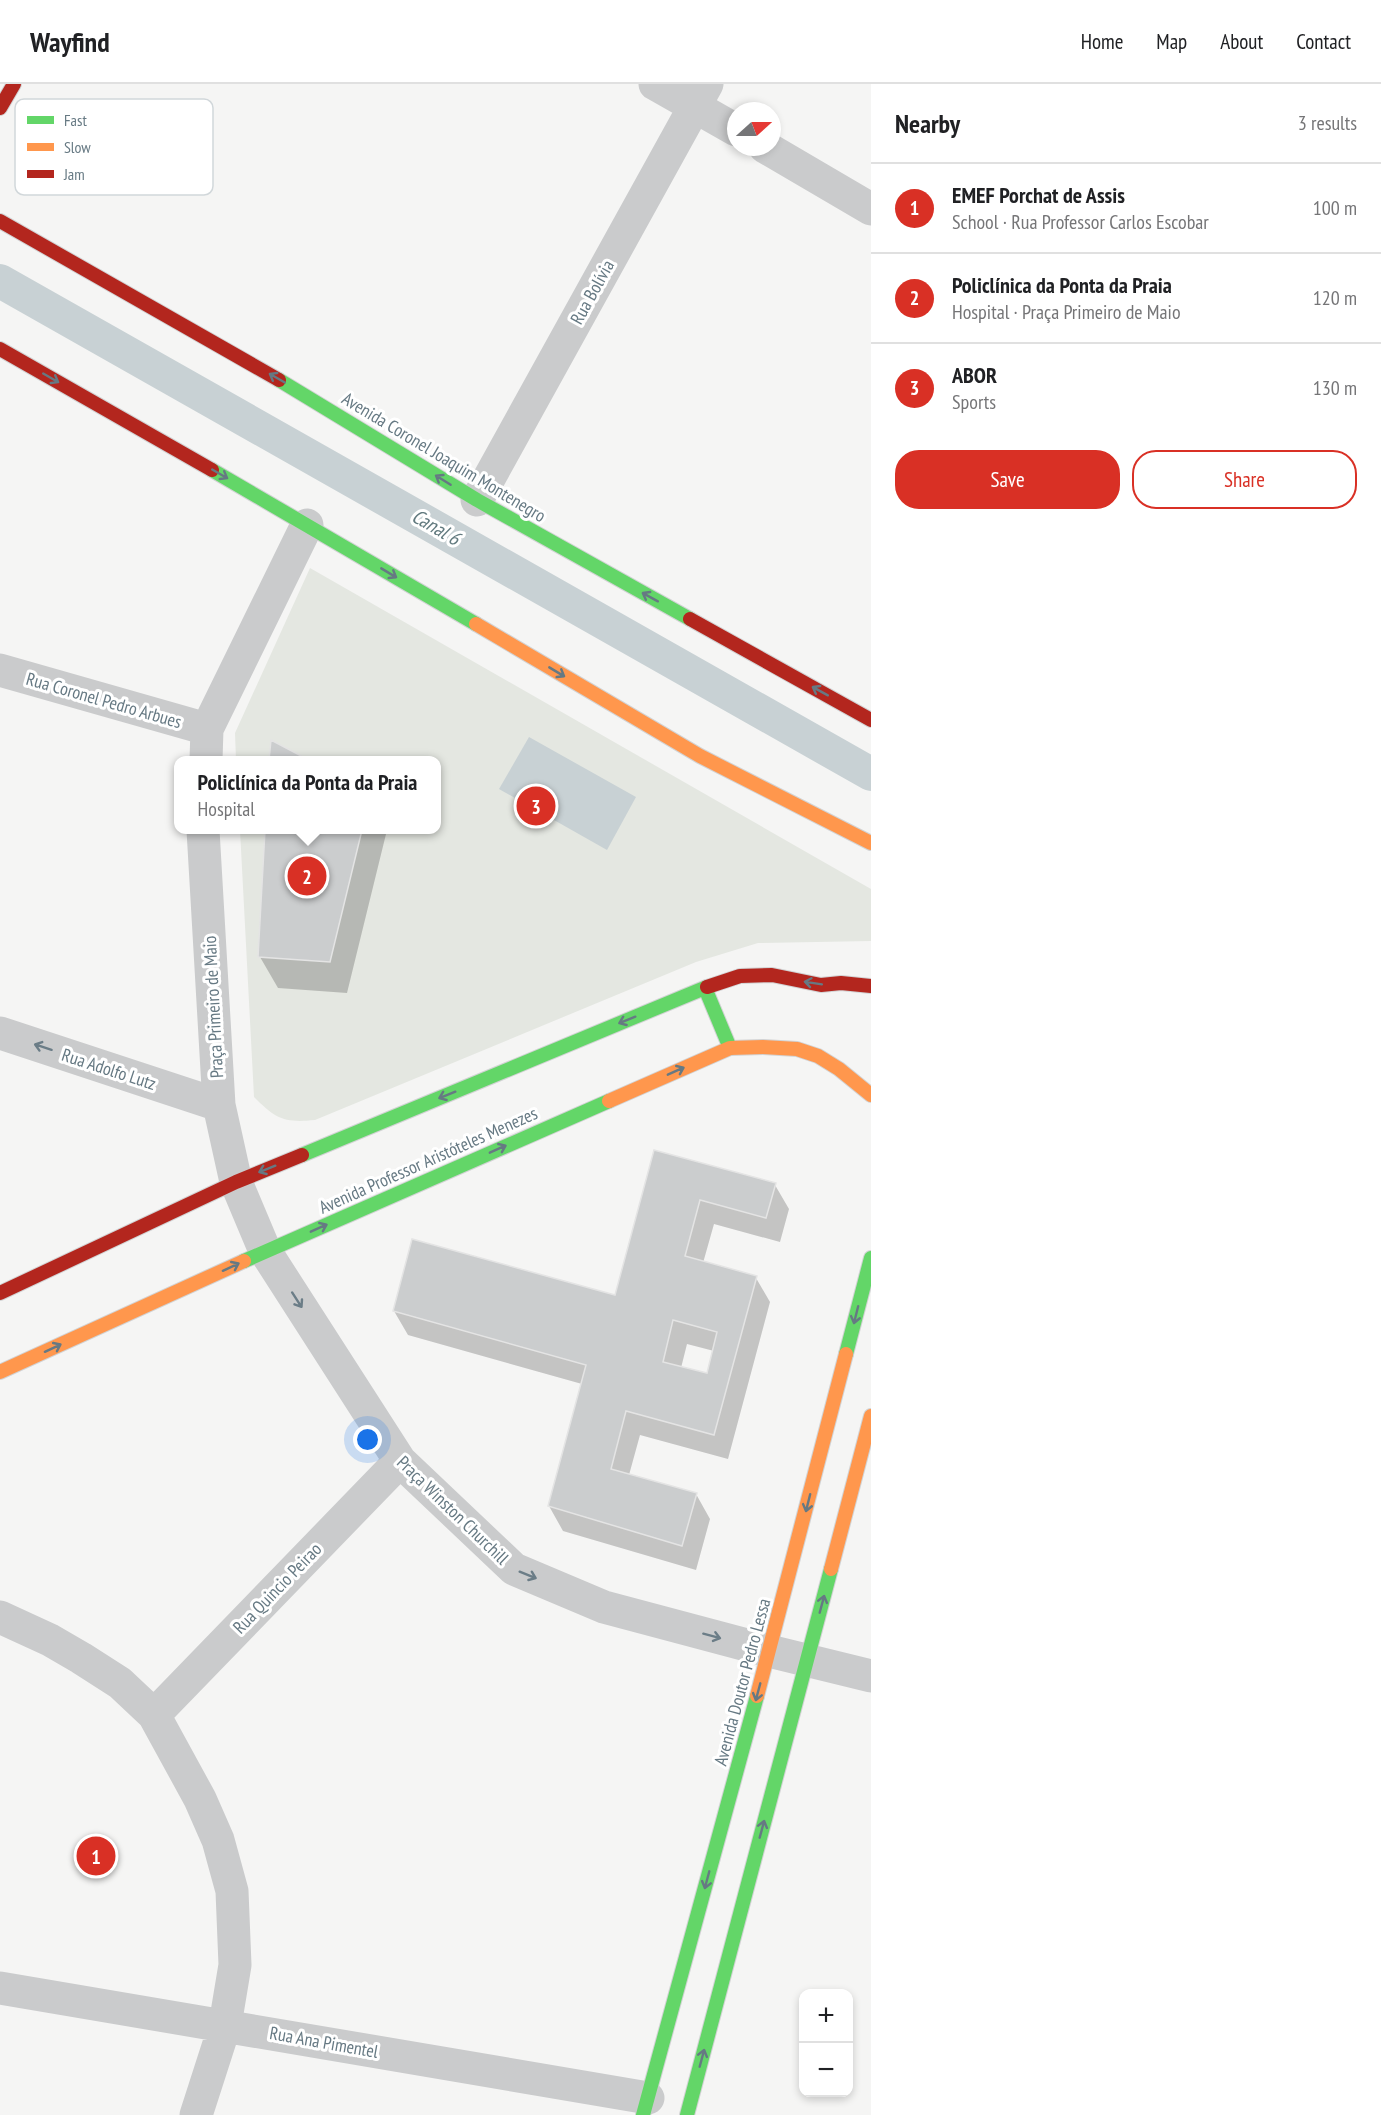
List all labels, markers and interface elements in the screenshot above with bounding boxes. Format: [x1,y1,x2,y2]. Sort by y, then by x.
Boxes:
text: Wayfind [30,23,110,60]
text: Home [1081,28,1123,55]
text: Map [1156,28,1187,55]
text: About [1220,28,1263,55]
text: Contact [1296,28,1351,55]
legend [15,99,213,195]
north arrow [727,102,781,156]
text: Nearby [895,107,960,140]
text: Fast [64,110,87,130]
text: 3 results [1298,110,1357,136]
text: Slow [64,137,91,157]
text: Jam [63,164,85,184]
text: EMEF Porchat de Assis [952,181,1125,209]
text: 1 [910,195,919,221]
text: 100 m [1313,195,1357,221]
text: School · Rua Professor Carlos Escobar [952,209,1209,235]
street label: Rua Bolívia [565,256,619,328]
text: Policlínica da Ponta da Praia [952,271,1172,299]
text: 2 [910,285,919,311]
text: 120 m [1313,285,1357,311]
text: Hospital · Praça Primeiro de Maio [952,299,1181,325]
text: ABOR [952,361,997,389]
one-way arrow [42,372,59,384]
one-way arrow [269,372,286,384]
text: 3 [910,375,919,401]
text: 130 m [1313,375,1357,401]
street label: Avenida Coronel Joaquim Montenegro [338,387,550,527]
text: Sports [952,389,996,415]
button: Save [895,450,1120,509]
button: Share [1132,450,1357,509]
one-way arrow [211,469,228,481]
one-way arrow [435,473,452,485]
water label: Canal 6 [407,503,467,552]
one-way arrow [380,567,397,579]
one-way arrow [641,591,659,602]
one-way arrow [548,666,565,678]
street label: Rua Coronel Pedro Arbues [24,667,184,733]
one-way arrow [812,685,829,697]
popup [174,756,441,834]
text: Policlínica da Ponta da Praia [198,768,417,796]
pin: 3 [516,784,556,828]
text: Hospital [198,796,255,822]
pin: 2 [288,854,326,898]
street label: Praça Primeiro de Maio [198,935,228,1079]
one-way arrow [804,977,823,988]
one-way arrow [618,1015,637,1026]
one-way arrow [34,1041,53,1052]
street label: Rua Adolfo Lutz [59,1043,159,1095]
one-way arrow [667,1065,685,1076]
one-way arrow [438,1090,457,1101]
street label: Avenida Professor Aristóteles Menezes [315,1101,541,1219]
one-way arrow [488,1143,506,1155]
one-way arrow [258,1164,276,1175]
one-way arrow [310,1221,328,1232]
one-way arrow [221,1261,239,1272]
one-way arrow [291,1292,303,1308]
one-way arrow [850,1305,862,1324]
one-way arrow [44,1341,62,1353]
your location [353,1425,382,1454]
street label: Praça Winston Churchill [392,1451,514,1570]
one-way arrow [801,1494,813,1513]
street label: Rua Quincio Peirao [228,1538,326,1638]
one-way arrow [518,1570,536,1581]
one-way arrow [816,1595,828,1614]
street label: Avenida Doutor Pedro Lessa [709,1596,775,1768]
one-way arrow [703,1631,722,1642]
one-way arrow [752,1682,763,1701]
one-way arrow [757,1820,768,1839]
pin: 1 [76,1834,116,1878]
one-way arrow [701,1870,712,1889]
map controls [799,1989,853,2097]
button: + [799,1989,853,2043]
street label: Rua Ana Pimentel [268,2021,381,2063]
button: − [799,2043,853,2097]
one-way arrow [696,2049,708,2068]

